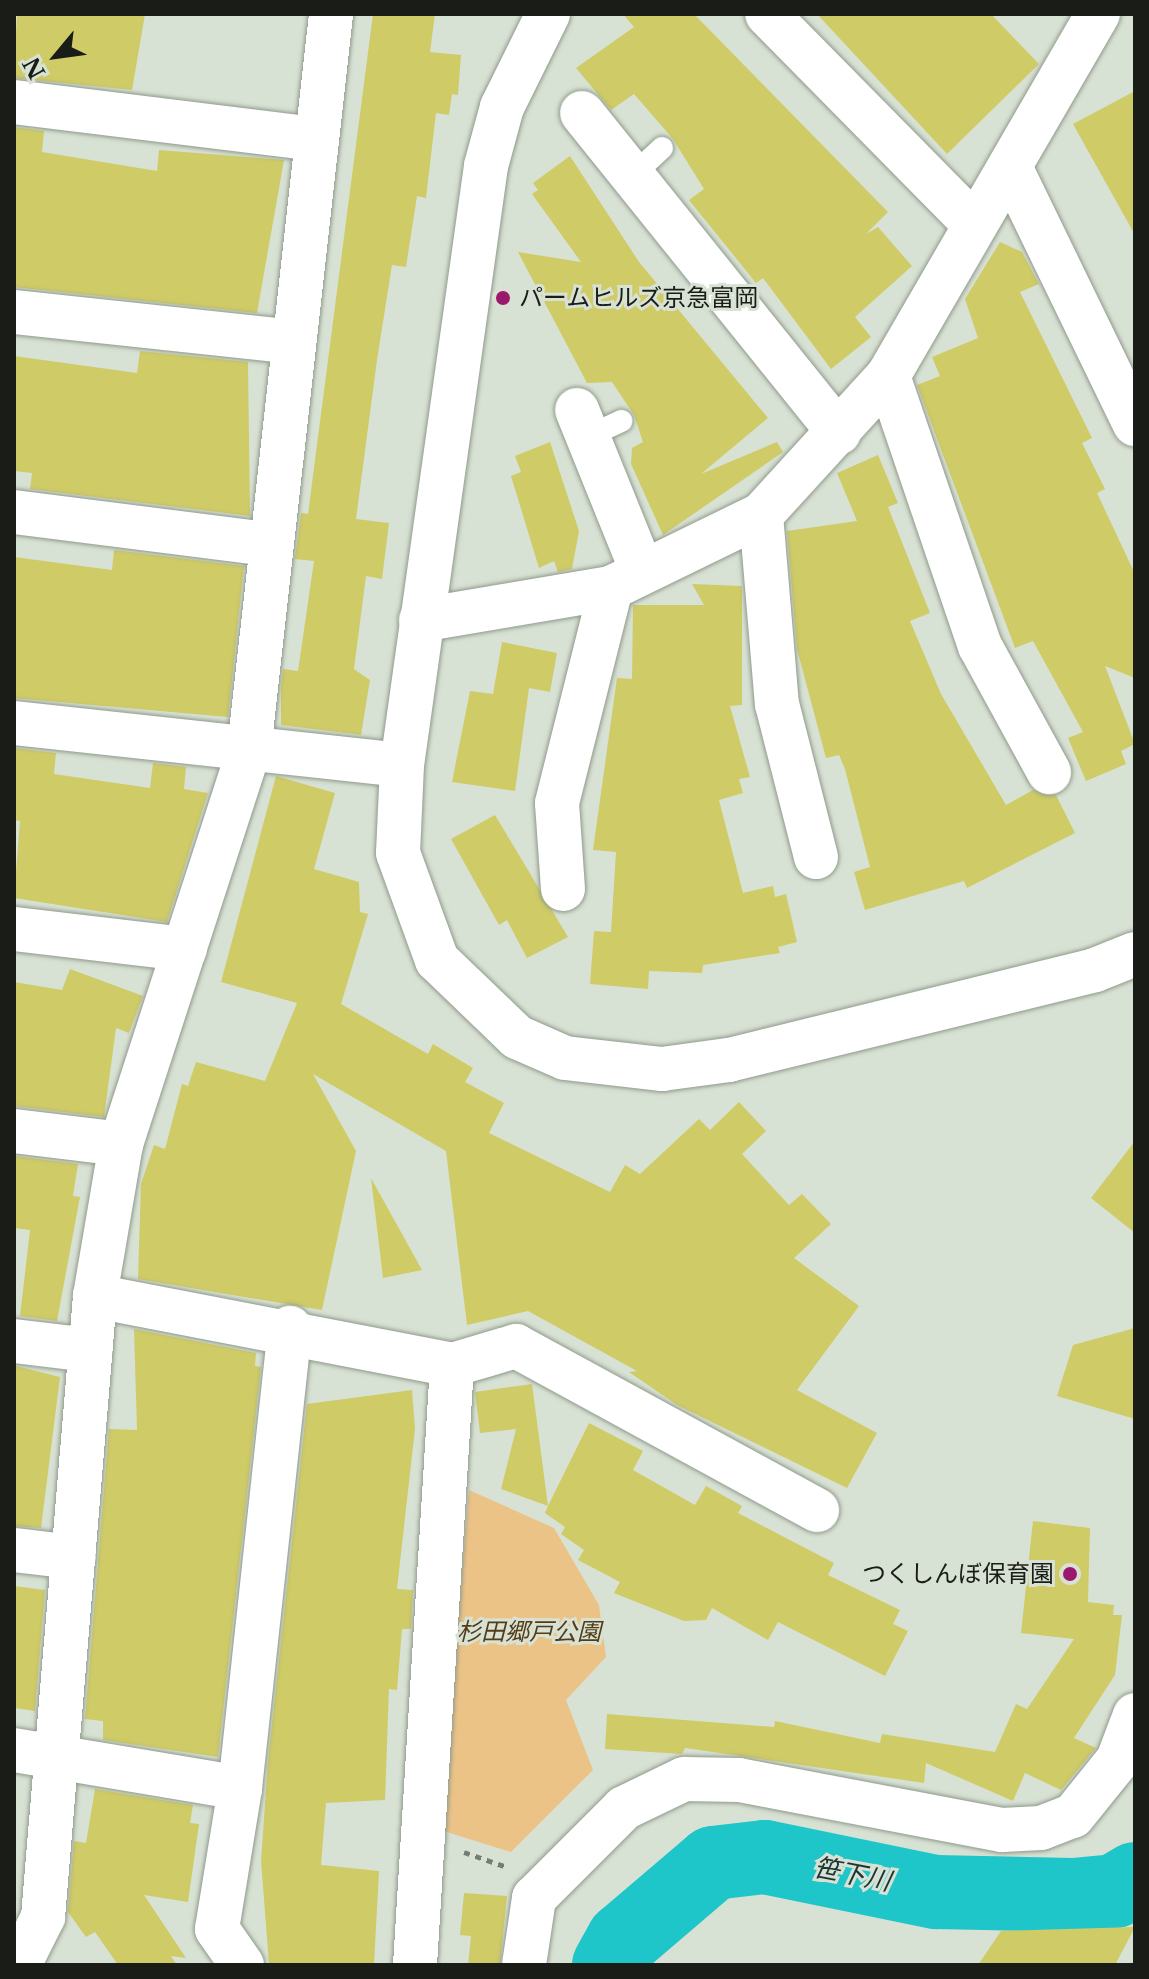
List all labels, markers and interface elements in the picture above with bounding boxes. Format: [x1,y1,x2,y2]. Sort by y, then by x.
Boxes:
north arrow [16,16,96,96]
text: N [18,52,51,83]
place label: パームヒルズ京急富岡 [519,284,759,312]
marker: パームヒルズ京急富岡 [494,289,512,307]
place label: つくしんぼ保育園 [862,1560,1054,1588]
marker: つくしんぼ保育園 [1061,1565,1079,1583]
park label: 杉田郷戸公園 [457,1618,601,1646]
water label: 笹下川 [811,1852,893,1898]

